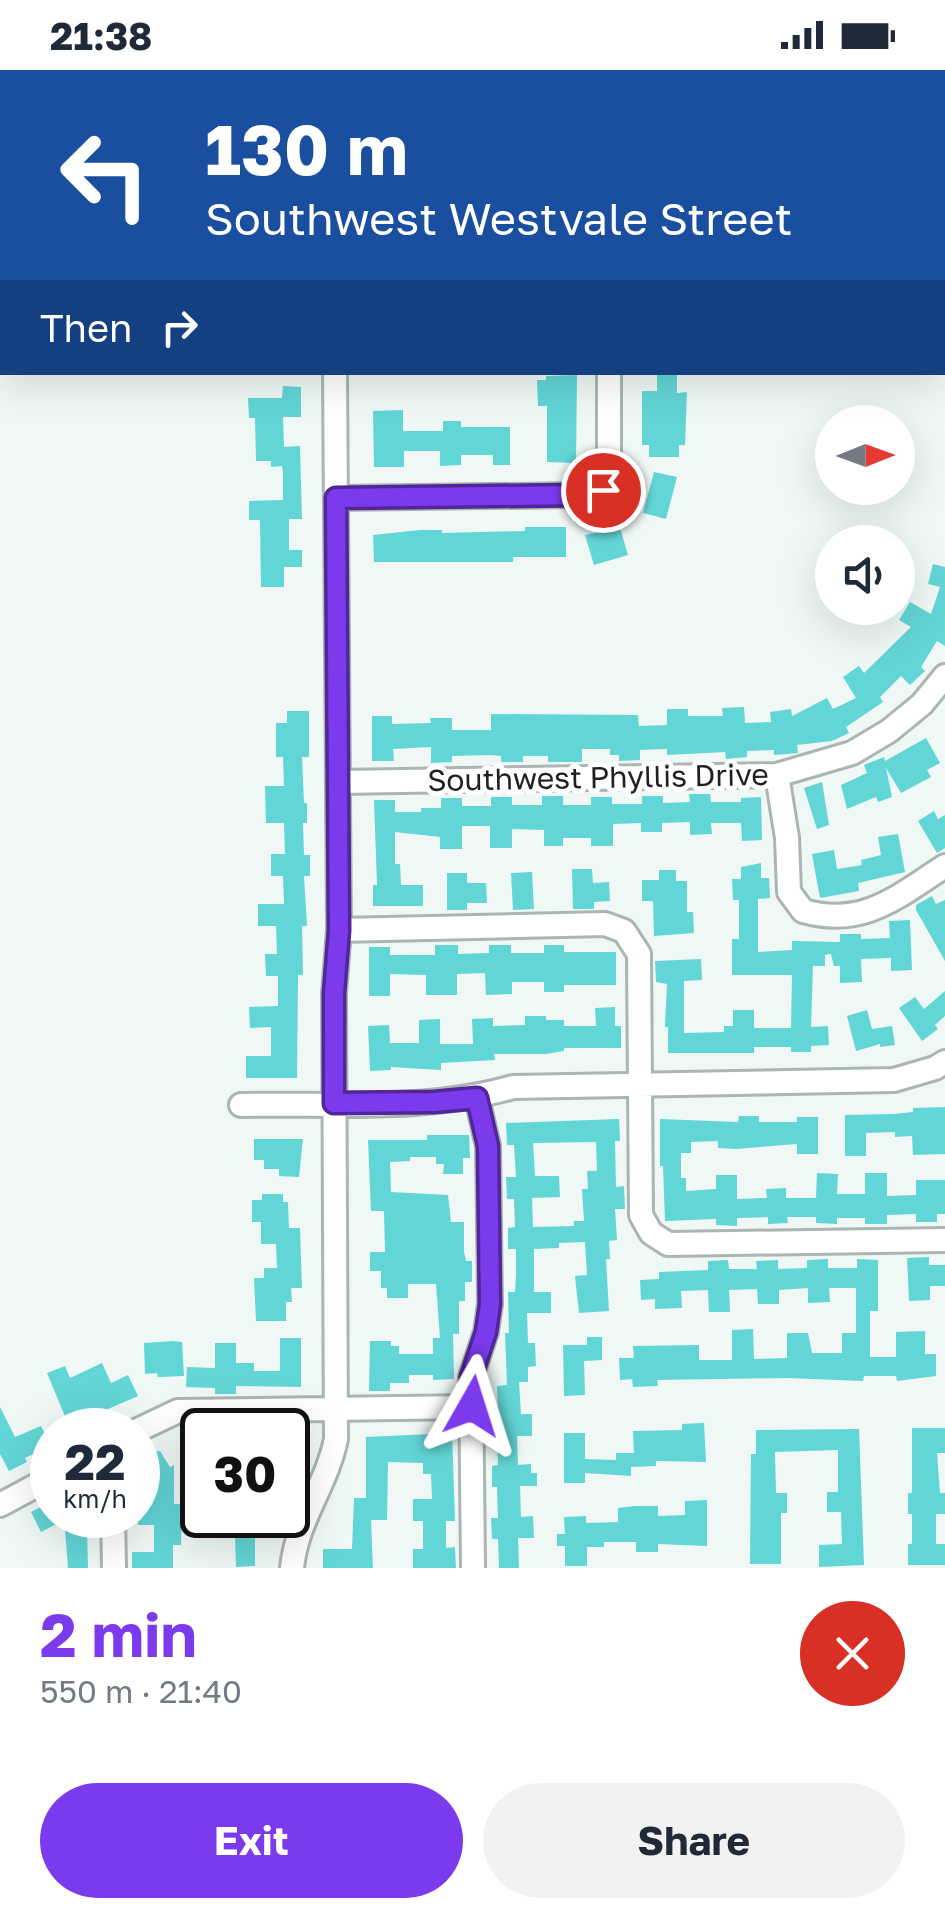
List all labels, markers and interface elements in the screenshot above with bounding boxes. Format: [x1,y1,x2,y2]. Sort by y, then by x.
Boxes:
text: 21:38 [50,13,152,58]
text: 130 m [205,106,408,190]
icon: left [40,110,170,240]
text: Southwest Westvale Street [205,191,792,245]
icon: right [152,300,207,355]
text: Then [40,305,132,350]
north arrow [815,405,915,505]
map controls [815,405,915,625]
pin [561,448,646,533]
icon: arrive [576,463,631,518]
button: sound [815,525,915,625]
street label: Southwest Phyllis Drive [427,756,769,798]
position arrow [420,1354,524,1458]
speed limit sign: 30 [180,1408,310,1538]
text: 22 [64,1431,125,1491]
text: km/h [63,1483,127,1514]
text: 2 min [40,1598,197,1670]
button: close [800,1601,905,1706]
text: 550 m · 21:40 [40,1672,242,1710]
button: Exit [40,1783,463,1898]
button: Share [483,1783,905,1898]

